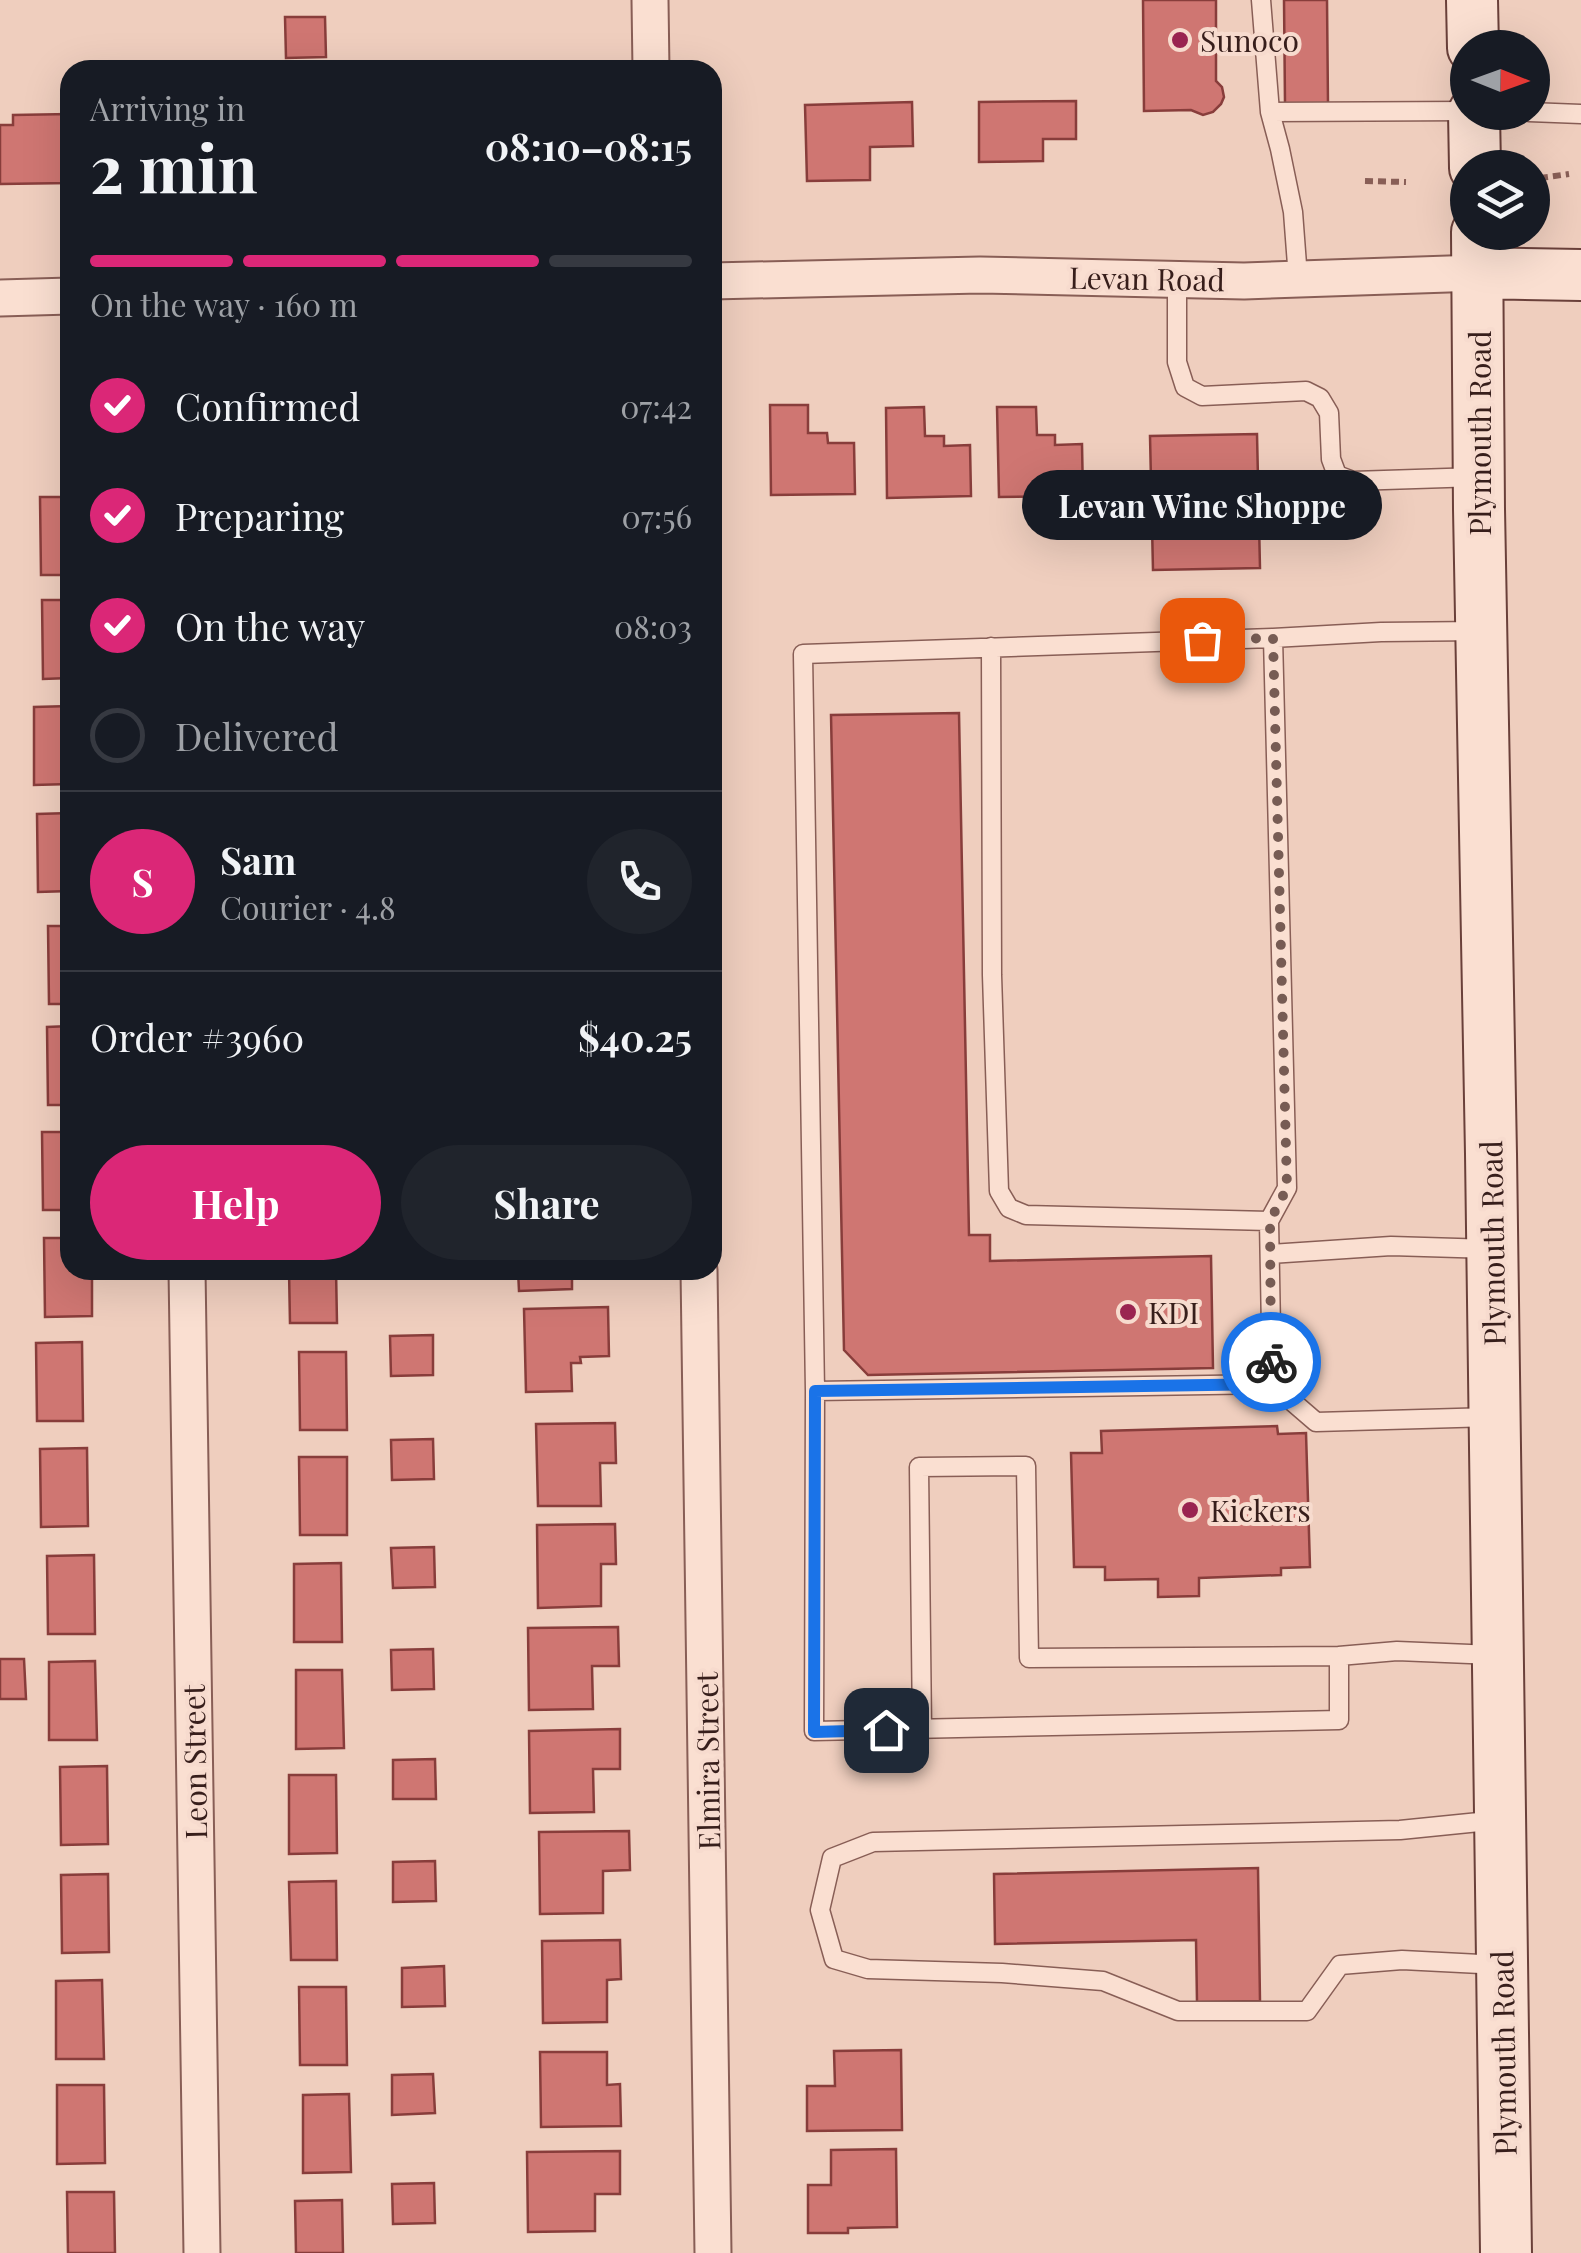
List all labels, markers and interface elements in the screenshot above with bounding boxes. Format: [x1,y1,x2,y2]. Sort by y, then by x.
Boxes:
place label: Sunoco [1200,20,1299,60]
marker: Sunoco [1169,29,1191,51]
north arrow [1450,30,1550,130]
map controls [1450,30,1550,250]
text: Arriving in [90,86,245,129]
text: 08:10–08:15 [485,120,692,171]
text: 2 min [90,123,258,209]
button: layers [1450,150,1550,250]
street label: Levan Road [1069,257,1225,299]
text: On the way · 160 m [90,282,358,325]
street label: Plymouth Road [1459,330,1499,536]
icon: check [90,378,145,433]
text: Confirmed [175,380,360,431]
text: 07:42 [620,384,692,427]
callout: Levan Wine Shoppe [1022,470,1382,540]
text: Levan Wine Shoppe [1058,483,1346,526]
icon: check [90,488,145,543]
text: Preparing [175,490,344,541]
text: 07:56 [621,494,692,537]
icon: check [90,598,145,653]
pin [1160,598,1245,683]
text: On the way [175,600,365,651]
text: 08:03 [614,604,692,647]
icon: bag [1175,613,1230,668]
text: Delivered [175,710,339,761]
button: phone [587,829,692,934]
text: Sam [220,834,296,885]
text: S [131,856,154,907]
text: Courier · 4.8 [220,885,396,928]
text: Order #3960 [90,1011,304,1062]
text: $40.25 [578,1011,692,1062]
street label: Plymouth Road [1470,1140,1514,1346]
button: Help [90,1145,381,1260]
button: Share [401,1145,692,1260]
place label: KDI [1148,1292,1199,1332]
marker: KDI [1117,1301,1139,1323]
courier [1221,1312,1321,1412]
icon: bike [1244,1335,1299,1390]
place label: Kickers [1210,1490,1311,1530]
marker: Kickers [1179,1499,1201,1521]
street label: Elmira Street [685,1671,729,1850]
street label: Leon Street [173,1684,215,1840]
pin [844,1688,929,1773]
icon: home [859,1703,914,1758]
street label: Plymouth Road [1481,1950,1525,2156]

